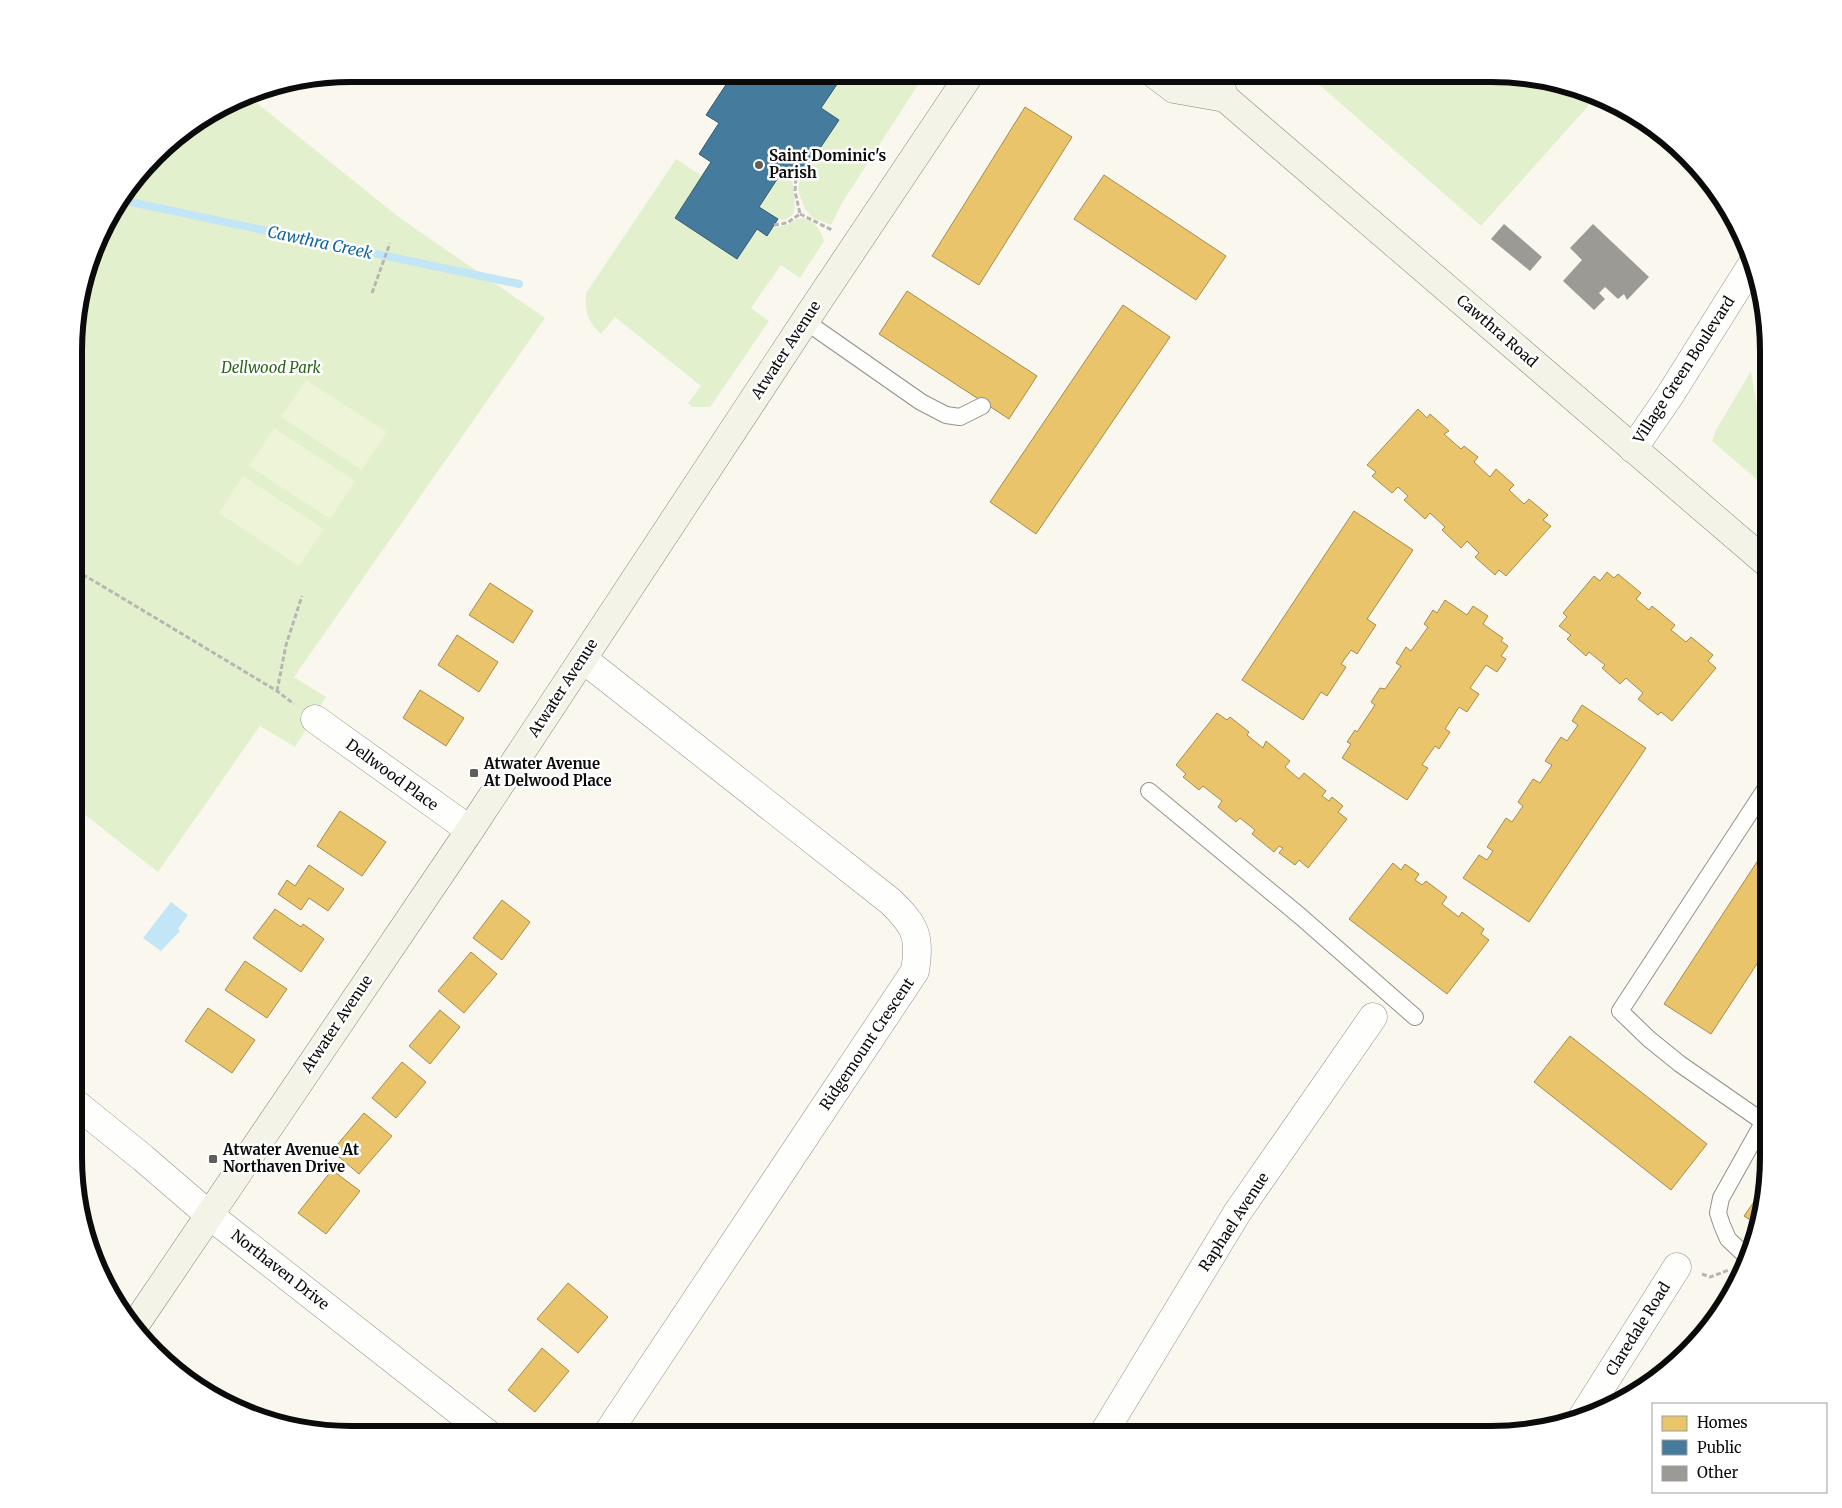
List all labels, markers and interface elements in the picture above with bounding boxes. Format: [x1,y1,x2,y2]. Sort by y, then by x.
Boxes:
place label: Saint Dominic's Parish [769,146,886,182]
marker: Saint Dominic's Parish [753,159,765,171]
water label: Cawthra Creek [266,221,375,263]
street label: Cawthra Road [1453,290,1542,371]
street label: Village Green Boulevard [1628,293,1738,448]
street label: Atwater Avenue [746,297,824,403]
park label: Dellwood Park [220,358,322,377]
street label: Atwater Avenue [523,635,601,741]
street label: Dellwood Place [342,735,442,815]
place label: Atwater Avenue At Delwood Place [483,754,612,790]
marker: Atwater Avenue At Delwood Place [468,767,480,779]
street label: Atwater Avenue [296,971,376,1077]
street label: Ridgemount Crescent [815,974,918,1113]
place label: Atwater Avenue At Northaven Drive [222,1140,359,1176]
marker: Atwater Avenue At Northaven Drive [207,1153,219,1165]
street label: Raphael Avenue [1195,1169,1273,1275]
street label: Northaven Drive [228,1225,333,1314]
street label: Claredale Road [1601,1278,1674,1379]
legend [1652,1403,1827,1493]
text: Homes [1697,1413,1748,1432]
text: Public [1697,1438,1742,1457]
text: Other [1697,1463,1739,1482]

